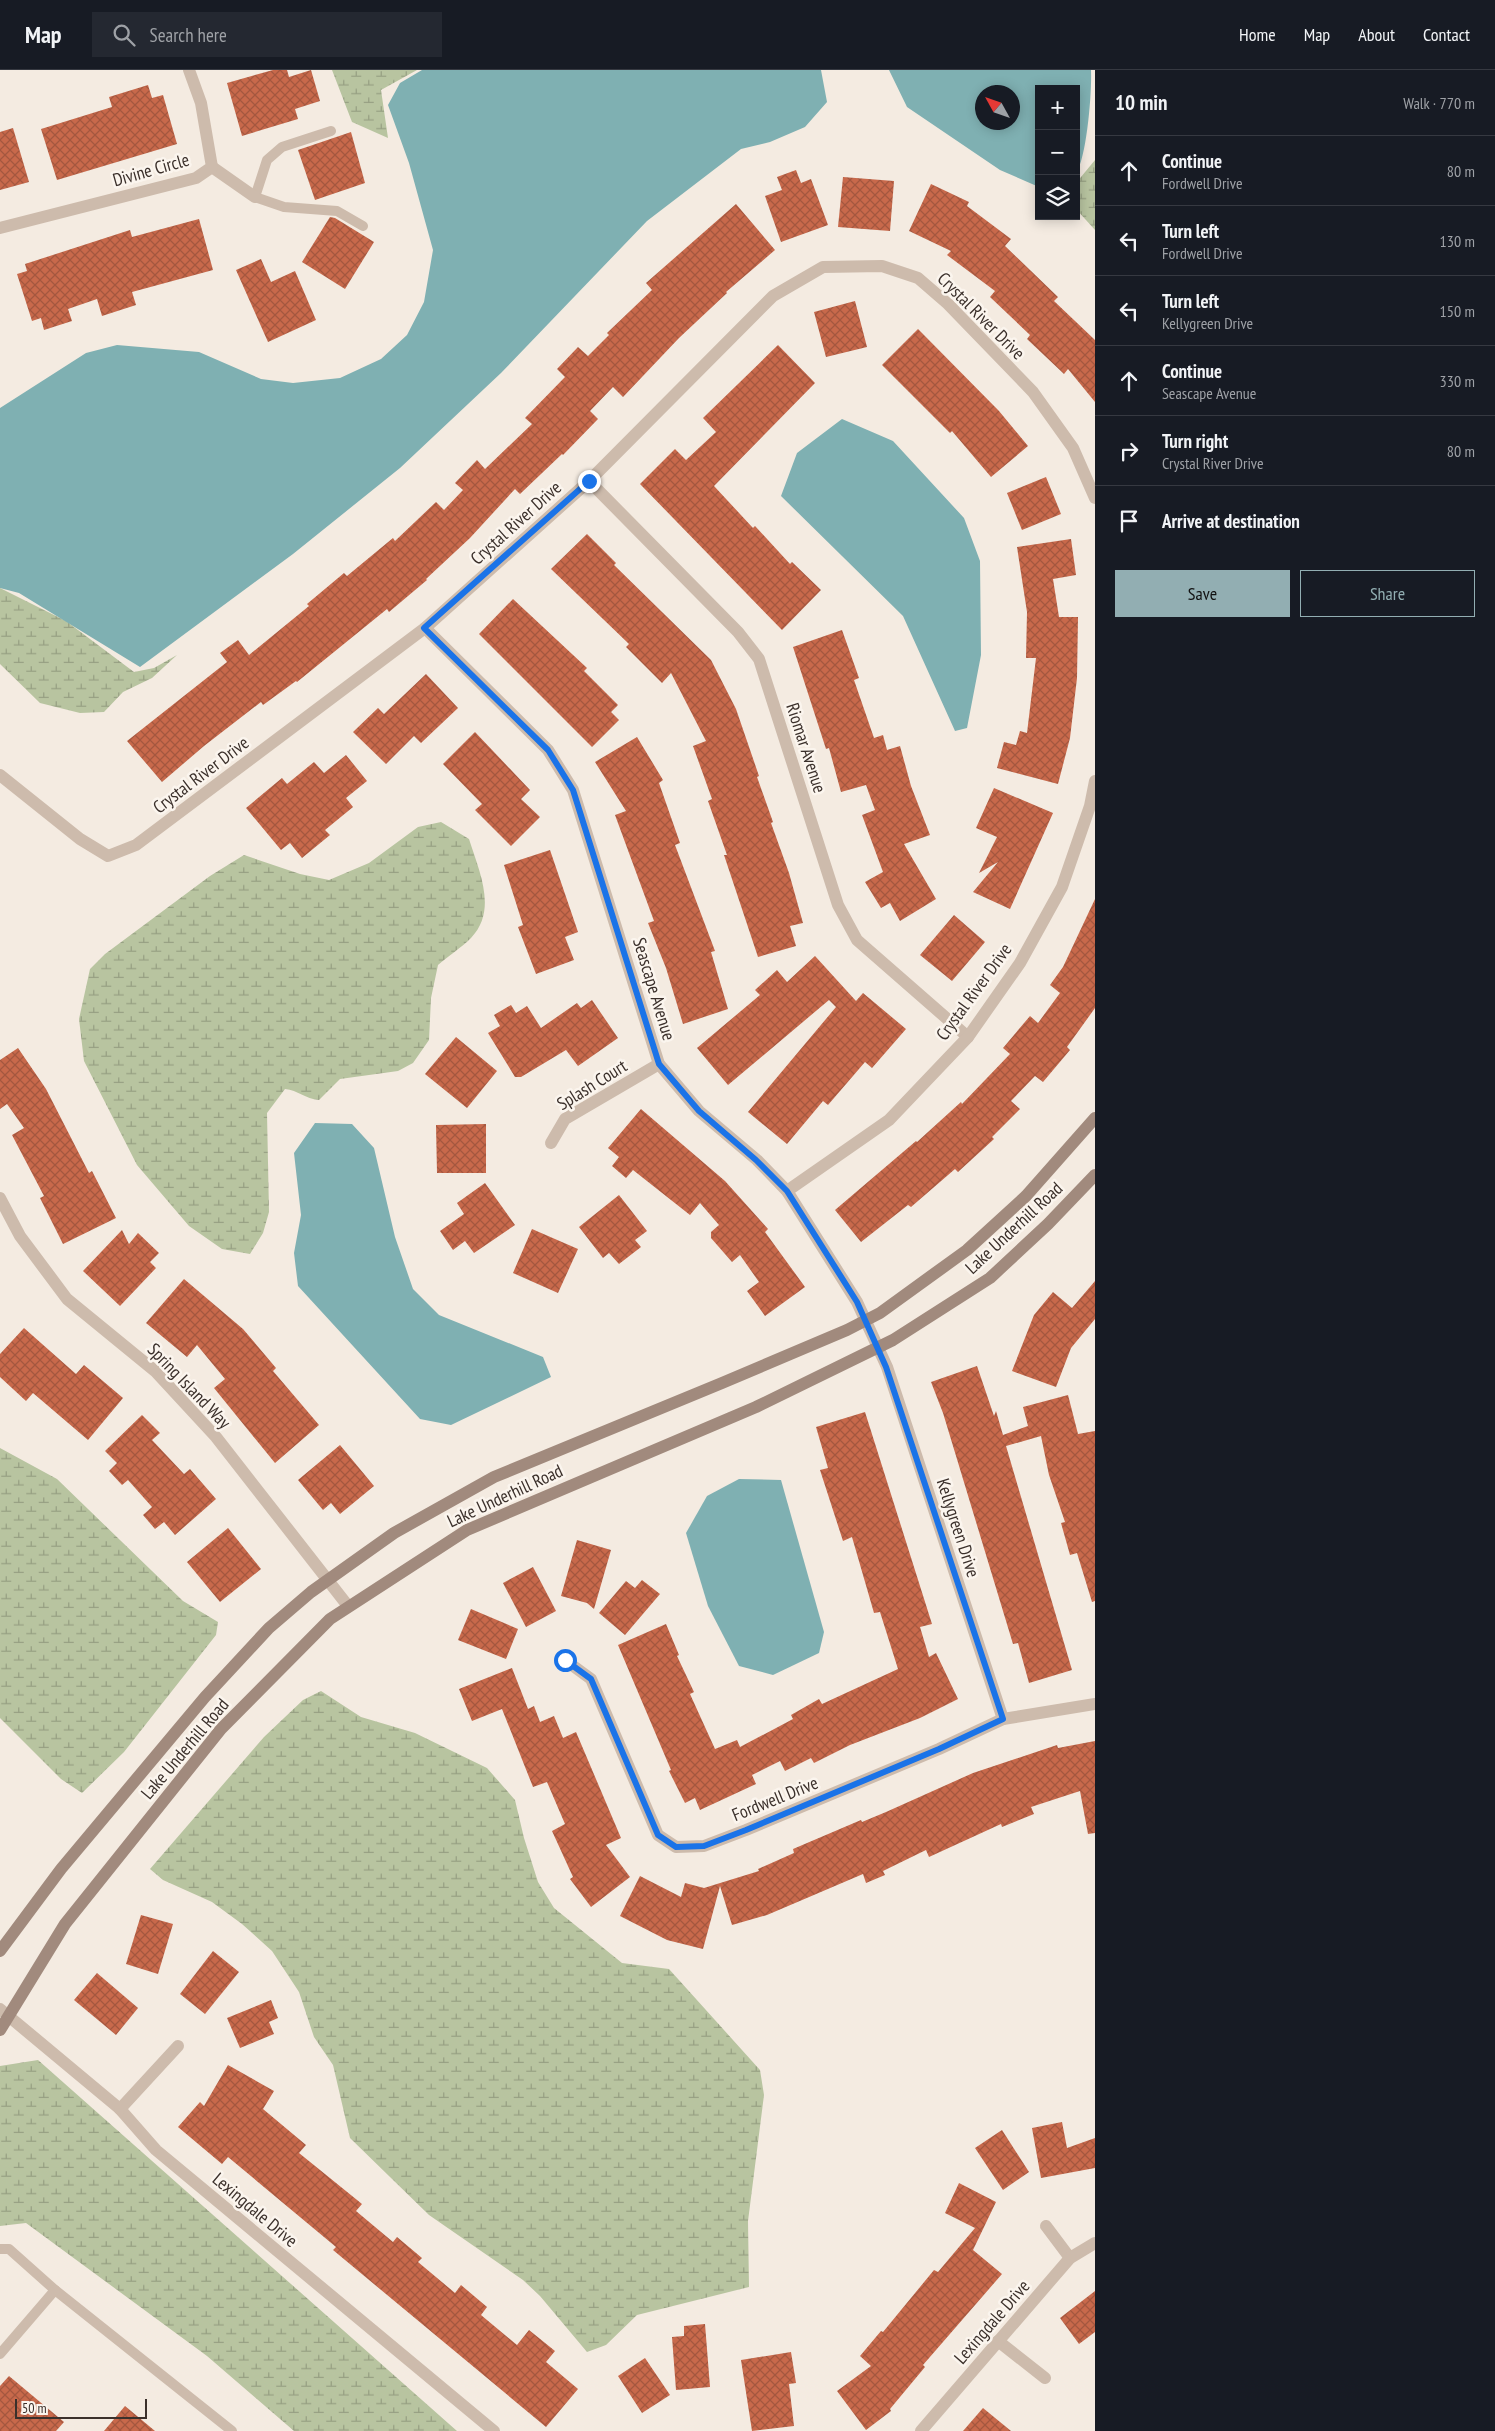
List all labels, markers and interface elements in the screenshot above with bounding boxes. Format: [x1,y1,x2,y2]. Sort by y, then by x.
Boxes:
search box [92,12,442,57]
text: Map [25,19,62,50]
icon: search [110,21,138,49]
text: Search here [150,23,227,47]
text: Home [1239,23,1276,46]
text: Map [1304,23,1330,46]
text: About [1358,23,1395,46]
text: Contact [1423,23,1470,46]
north arrow [975,85,1020,130]
map controls [1035,85,1080,220]
button: + [1035,85,1080,130]
text: 10 min [1115,89,1167,116]
text: Walk · 770 m [1403,93,1475,113]
button: − [1035,130,1080,175]
street label: Divine Circle [110,148,192,191]
text: Continue [1162,149,1222,173]
icon: ahead [1115,157,1143,185]
text: 80 m [1447,161,1475,181]
text: Fordwell Drive [1162,173,1243,193]
button: layers [1035,175,1080,220]
text: Turn left [1162,219,1219,243]
icon: left [1115,227,1143,255]
text: 130 m [1440,231,1475,251]
text: Fordwell Drive [1162,243,1243,263]
street label: Crystal River Drive [933,267,1030,364]
text: Turn left [1162,289,1219,313]
icon: left [1115,297,1143,325]
text: 150 m [1440,301,1475,321]
text: Kellygreen Drive [1162,313,1253,333]
text: Continue [1162,359,1222,383]
icon: ahead [1115,367,1143,395]
text: 330 m [1440,371,1475,391]
text: Seascape Avenue [1162,383,1256,403]
text: Turn right [1162,429,1228,453]
icon: right [1115,437,1143,465]
text: 80 m [1447,441,1475,461]
text: Crystal River Drive [1162,453,1264,473]
route end [578,470,601,493]
street label: Crystal River Drive [465,476,566,569]
icon: arrive [1115,507,1143,535]
text: Arrive at destination [1162,509,1300,533]
button: Save [1115,570,1290,617]
button: Share [1300,570,1475,617]
street label: Riomar Avenue [781,700,832,796]
street label: Crystal River Drive [148,731,253,818]
street label: Seascape Avenue [628,935,681,1043]
street label: Crystal River Drive [931,939,1017,1045]
street label: Splash Court [552,1054,631,1115]
street label: Lake Underhill Road [960,1177,1067,1279]
street label: Spring Island Way [143,1338,236,1433]
street label: Lake Underhill Road [443,1459,566,1532]
street label: Kellygreen Drive [932,1475,985,1580]
route start [554,1649,577,1672]
street label: Lake Underhill Road [136,1694,233,1804]
street label: Fordwell Drive [728,1771,821,1826]
street label: Lexingdale Drive [208,2167,303,2252]
street label: Lexingdale Drive [949,2275,1034,2368]
scale bar [15,2396,148,2419]
text: 50 m [22,2399,47,2417]

